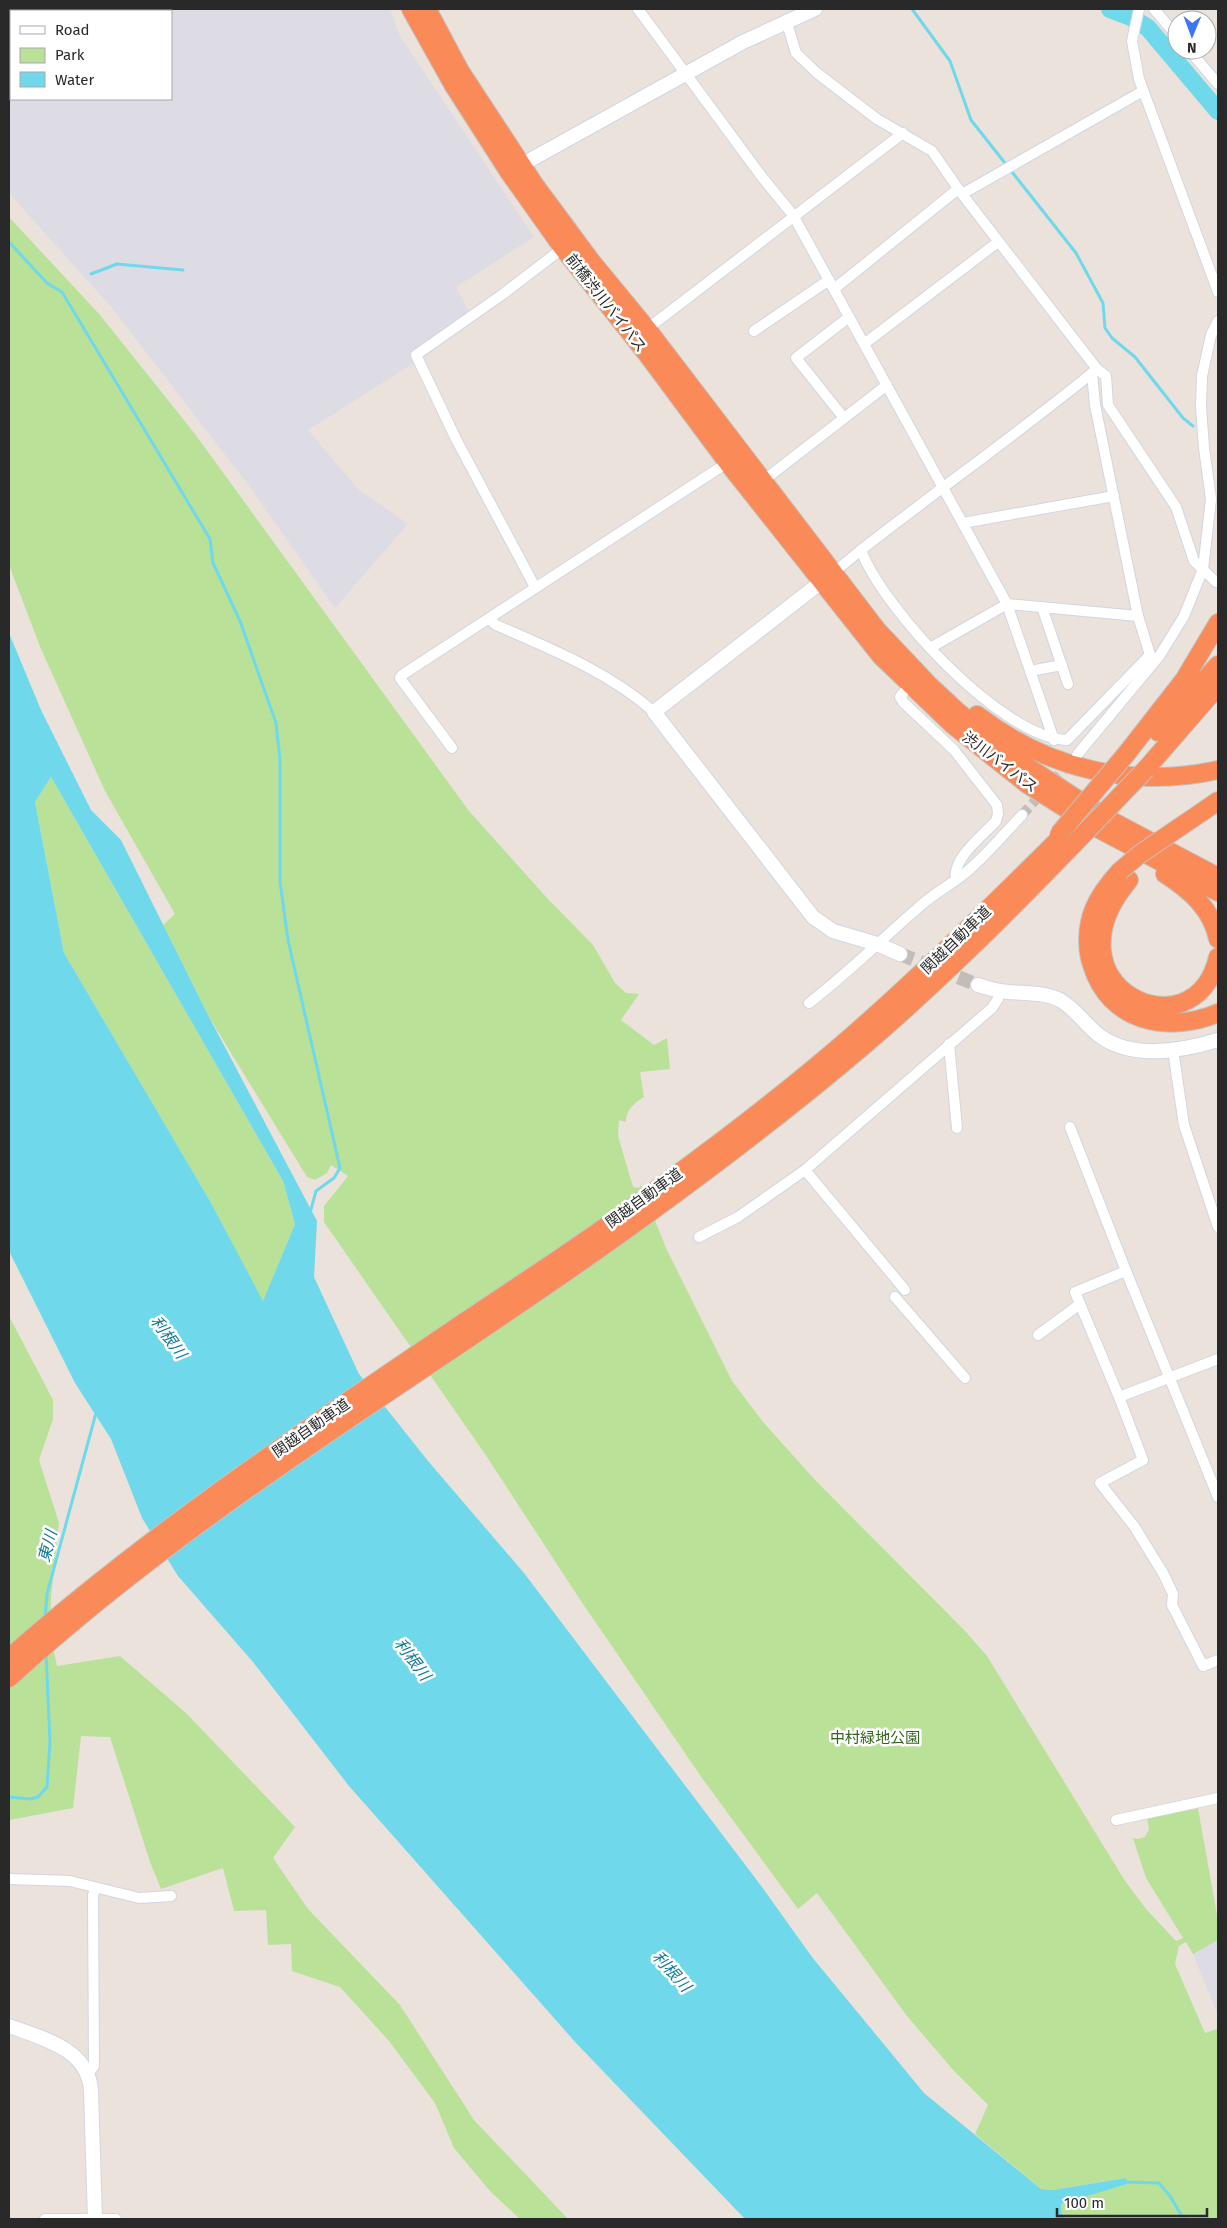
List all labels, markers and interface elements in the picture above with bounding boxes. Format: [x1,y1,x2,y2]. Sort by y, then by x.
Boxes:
legend [10,10,172,100]
north arrow [1167,10,1217,60]
text: Road [55,21,90,39]
text: N [1187,39,1197,56]
text: Park [55,46,85,64]
text: Water [55,71,94,89]
street label: 前橋渋川バイパス [562,250,650,356]
street label: 渋川バイパス [959,728,1041,796]
street label: 関越自動車道 [917,902,995,978]
street label: 関越自動車道 [602,1164,686,1232]
water label: 利根川 [147,1312,192,1364]
street label: 関越自動車道 [269,1395,353,1461]
water label: 東川 [34,1526,61,1564]
water label: 利根川 [391,1634,436,1686]
park label: 中村緑地公園 [830,1729,920,1747]
water label: 利根川 [649,1947,696,1997]
scale bar [1057,2186,1207,2218]
text: 100 m [1064,2194,1104,2212]

